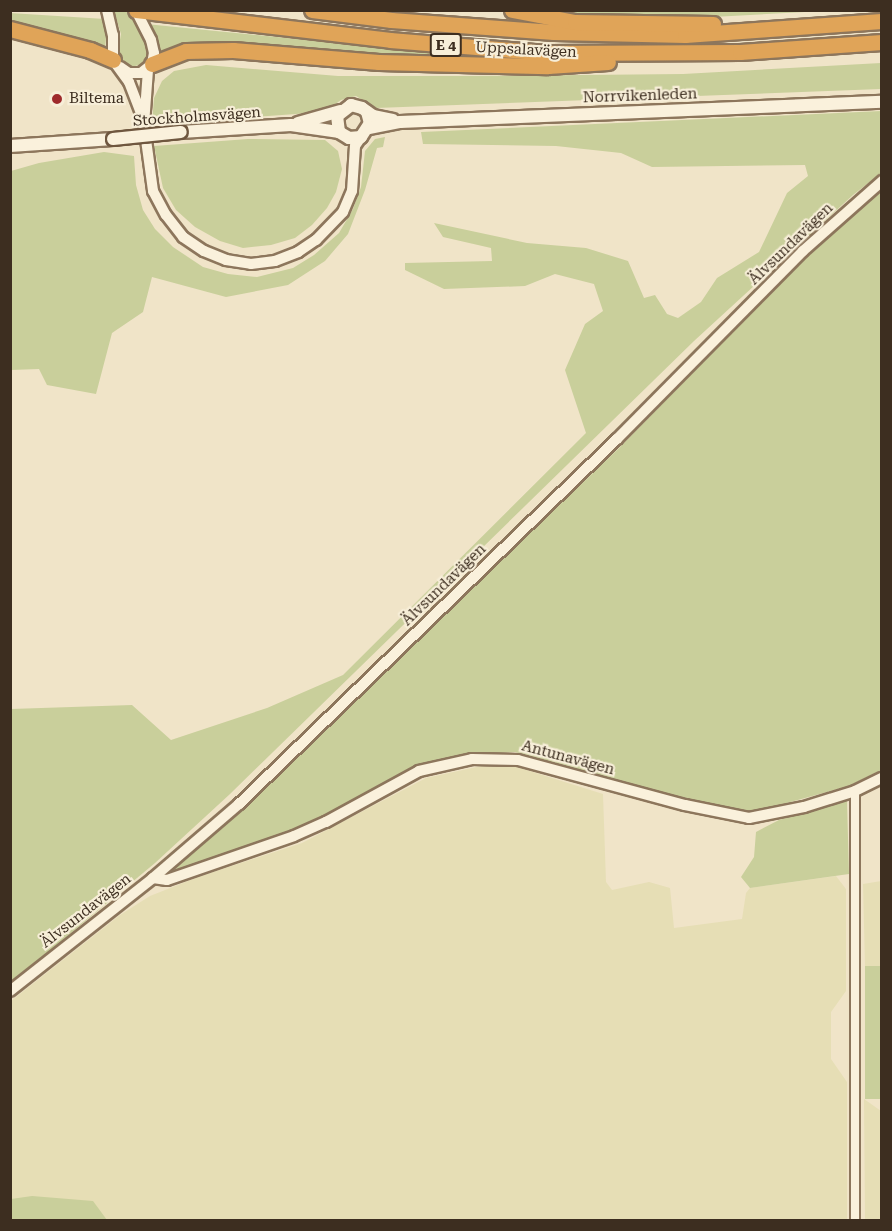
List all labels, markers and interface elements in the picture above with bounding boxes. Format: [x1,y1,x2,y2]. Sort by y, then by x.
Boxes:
road number: E 4 [430,34,462,56]
street label: Uppsalavägen [475,38,577,62]
street label: Norrvikenleden [583,85,697,107]
place label: Biltema [69,90,124,108]
marker: Biltema [50,92,64,106]
street label: Stockholmsvägen [132,104,262,130]
street label: Älvsundavägen [745,199,837,289]
street label: Älvsundavägen [398,540,490,630]
street label: Antunavägen [520,737,616,779]
street label: Älvsundavägen [37,870,135,952]

